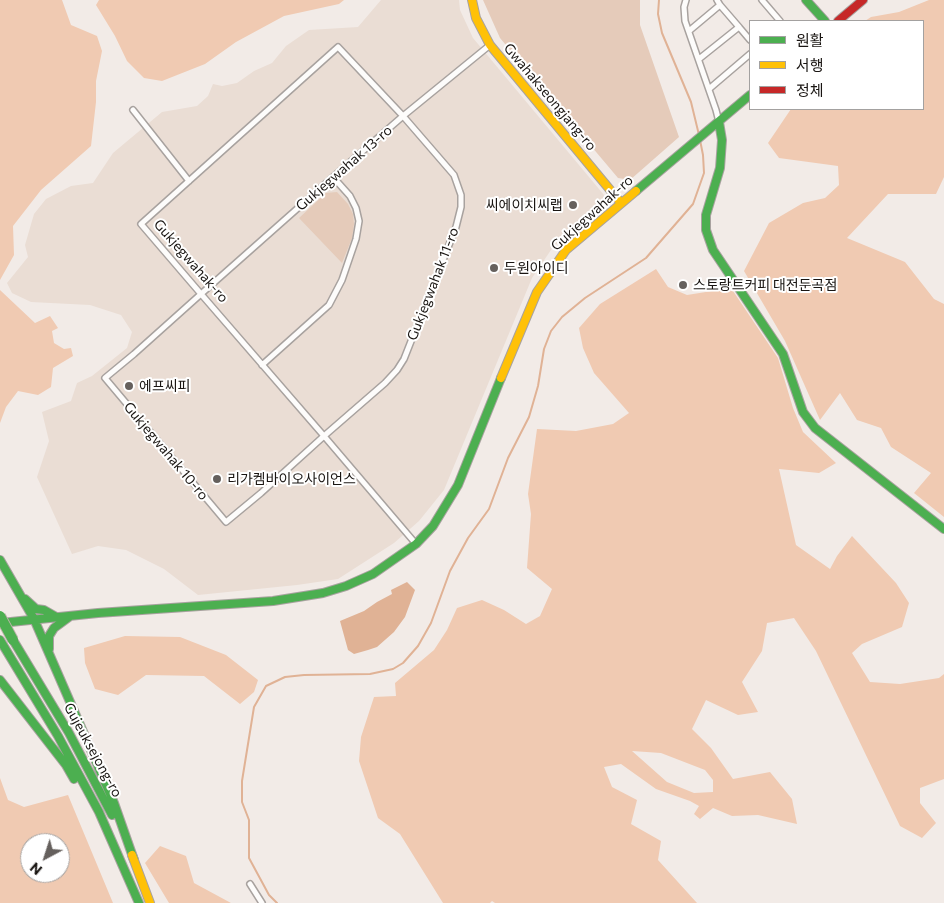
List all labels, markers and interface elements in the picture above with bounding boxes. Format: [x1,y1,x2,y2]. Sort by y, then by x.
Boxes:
legend [749,20,924,110]
text: 원활 [796,31,824,49]
street label: Gwahakseongjang-ro [500,40,600,154]
text: 서행 [796,56,824,74]
text: 정체 [796,81,824,99]
street label: Gukjegwahak 13-ro [293,122,395,214]
street label: Gukjegwahak-ro [547,172,637,254]
place label: 씨에이치씨랩 [486,197,563,213]
marker: 씨에이치씨랩 [567,199,579,211]
street label: Gukjegwahak-ro [150,216,232,306]
street label: Gukjegwahak 11-ro [404,225,462,343]
place label: 두원아이디 [504,260,568,276]
marker: 두원아이디 [488,262,500,274]
place label: 스토랑트커피 대전둔곡점 [693,277,837,293]
marker: 스토랑트커피 대전둔곡점 [677,279,689,291]
place label: 에프씨피 [139,378,191,394]
marker: 에프씨피 [123,380,135,392]
street label: Gukjegwahak 10-ro [120,399,212,503]
place label: 리가켐바이오사이언스 [227,471,356,487]
marker: 리가켐바이오사이언스 [211,473,223,485]
street label: Gujeuksejong-ro [60,700,126,800]
north arrow [20,833,70,883]
text: N [26,859,45,879]

